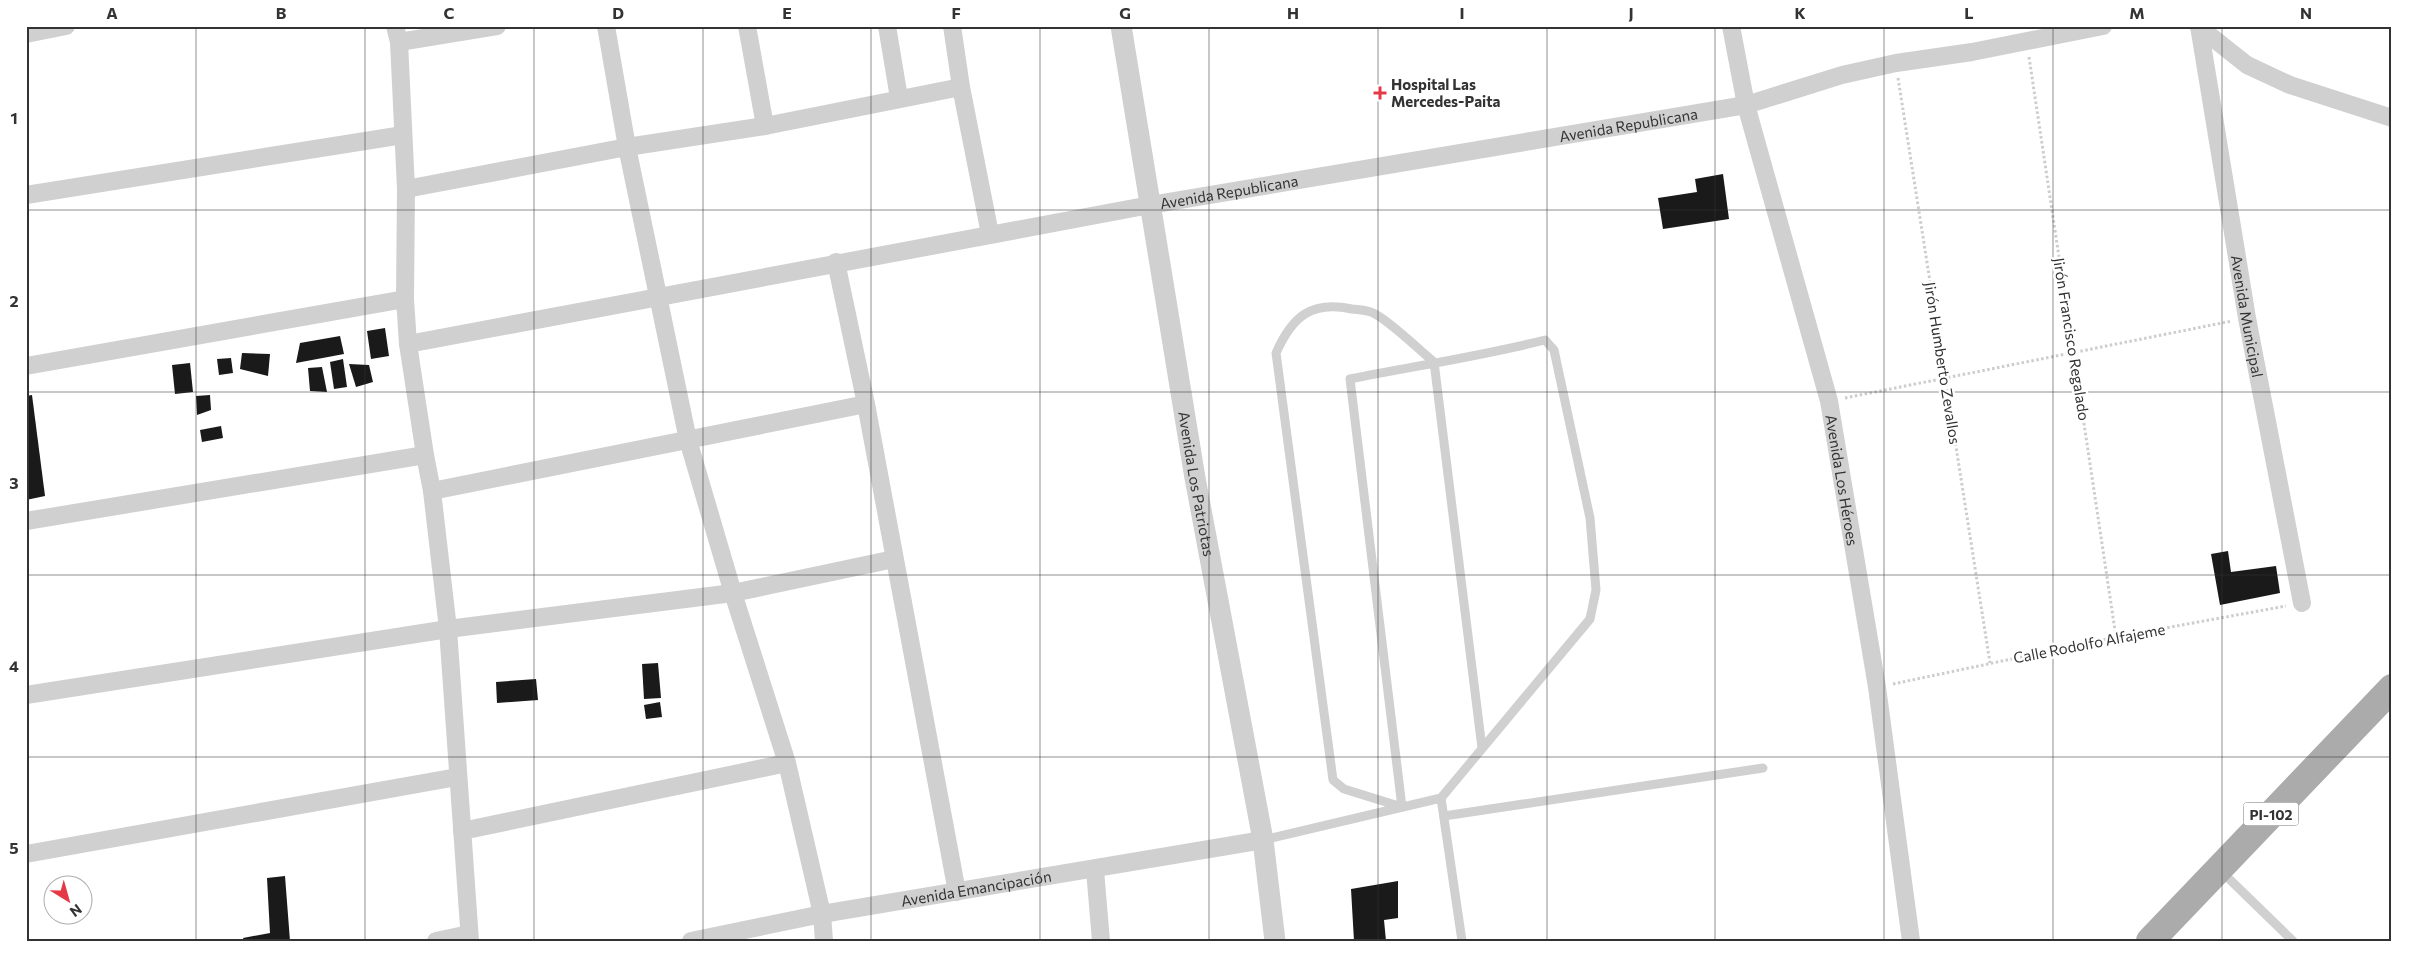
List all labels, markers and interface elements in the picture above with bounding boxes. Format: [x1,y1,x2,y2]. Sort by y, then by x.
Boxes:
text: A [106,3,118,22]
text: B [276,3,287,22]
text: C [444,3,455,22]
text: D [612,3,624,22]
text: E [782,3,792,22]
text: F [951,3,961,22]
text: G [1119,3,1131,22]
text: H [1287,3,1299,22]
text: I [1459,3,1465,22]
text: J [1628,3,1634,22]
text: K [1794,3,1806,22]
text: L [1964,3,1974,22]
text: M [2129,3,2145,22]
text: N [2300,3,2312,22]
place label: Hospital Las Mercedes-Paita [1391,75,1501,110]
marker: Hospital Las Mercedes-Paita [1373,86,1387,100]
street label: Avenida Republicana [1558,104,1699,145]
text: 1 [10,108,18,127]
street label: Avenida Republicana [1158,171,1300,212]
street label: Avenida Municipal [2228,253,2267,379]
street label: Jirón Francisco Regalado [2050,256,2094,422]
street label: Jirón Humberto Zevallos [1921,281,1965,446]
text: 2 [9,291,19,310]
street label: Avenida Los Patriotas [1175,410,1219,558]
street label: Avenida Los Héroes [1822,413,1862,547]
text: 3 [9,473,19,492]
street label: Calle Rodolfo Alfajeme [2012,619,2167,667]
text: 4 [9,656,19,675]
road number: PI-102 [2244,802,2298,826]
text: 5 [9,838,19,857]
street label: Avenida Emancipación [899,867,1053,910]
north arrow [42,874,92,924]
text: N [67,901,85,921]

